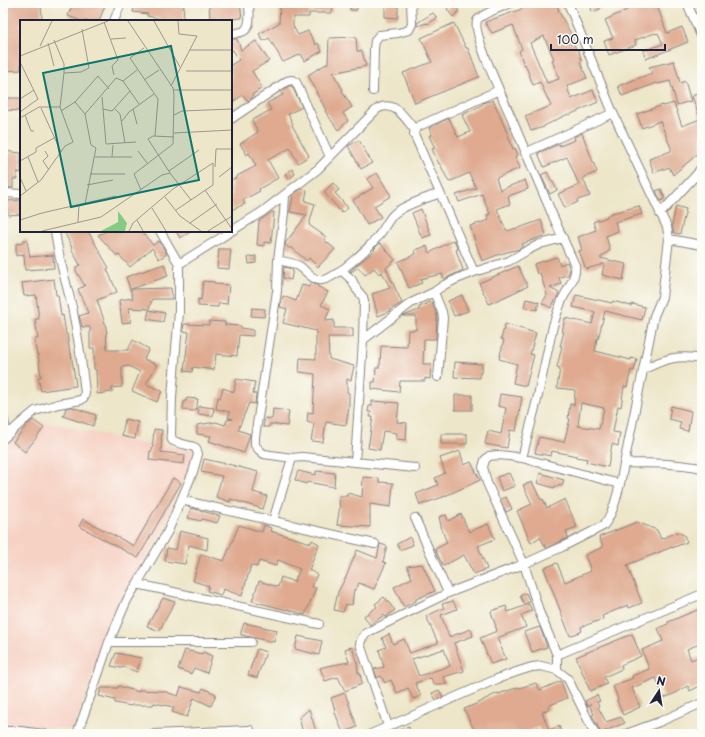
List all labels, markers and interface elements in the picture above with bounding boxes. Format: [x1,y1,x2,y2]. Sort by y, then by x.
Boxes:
inset map [20,20,232,232]
scale bar [551,26,665,52]
text: 100 m [557,30,594,48]
north arrow [639,671,679,711]
text: N [655,672,667,690]

